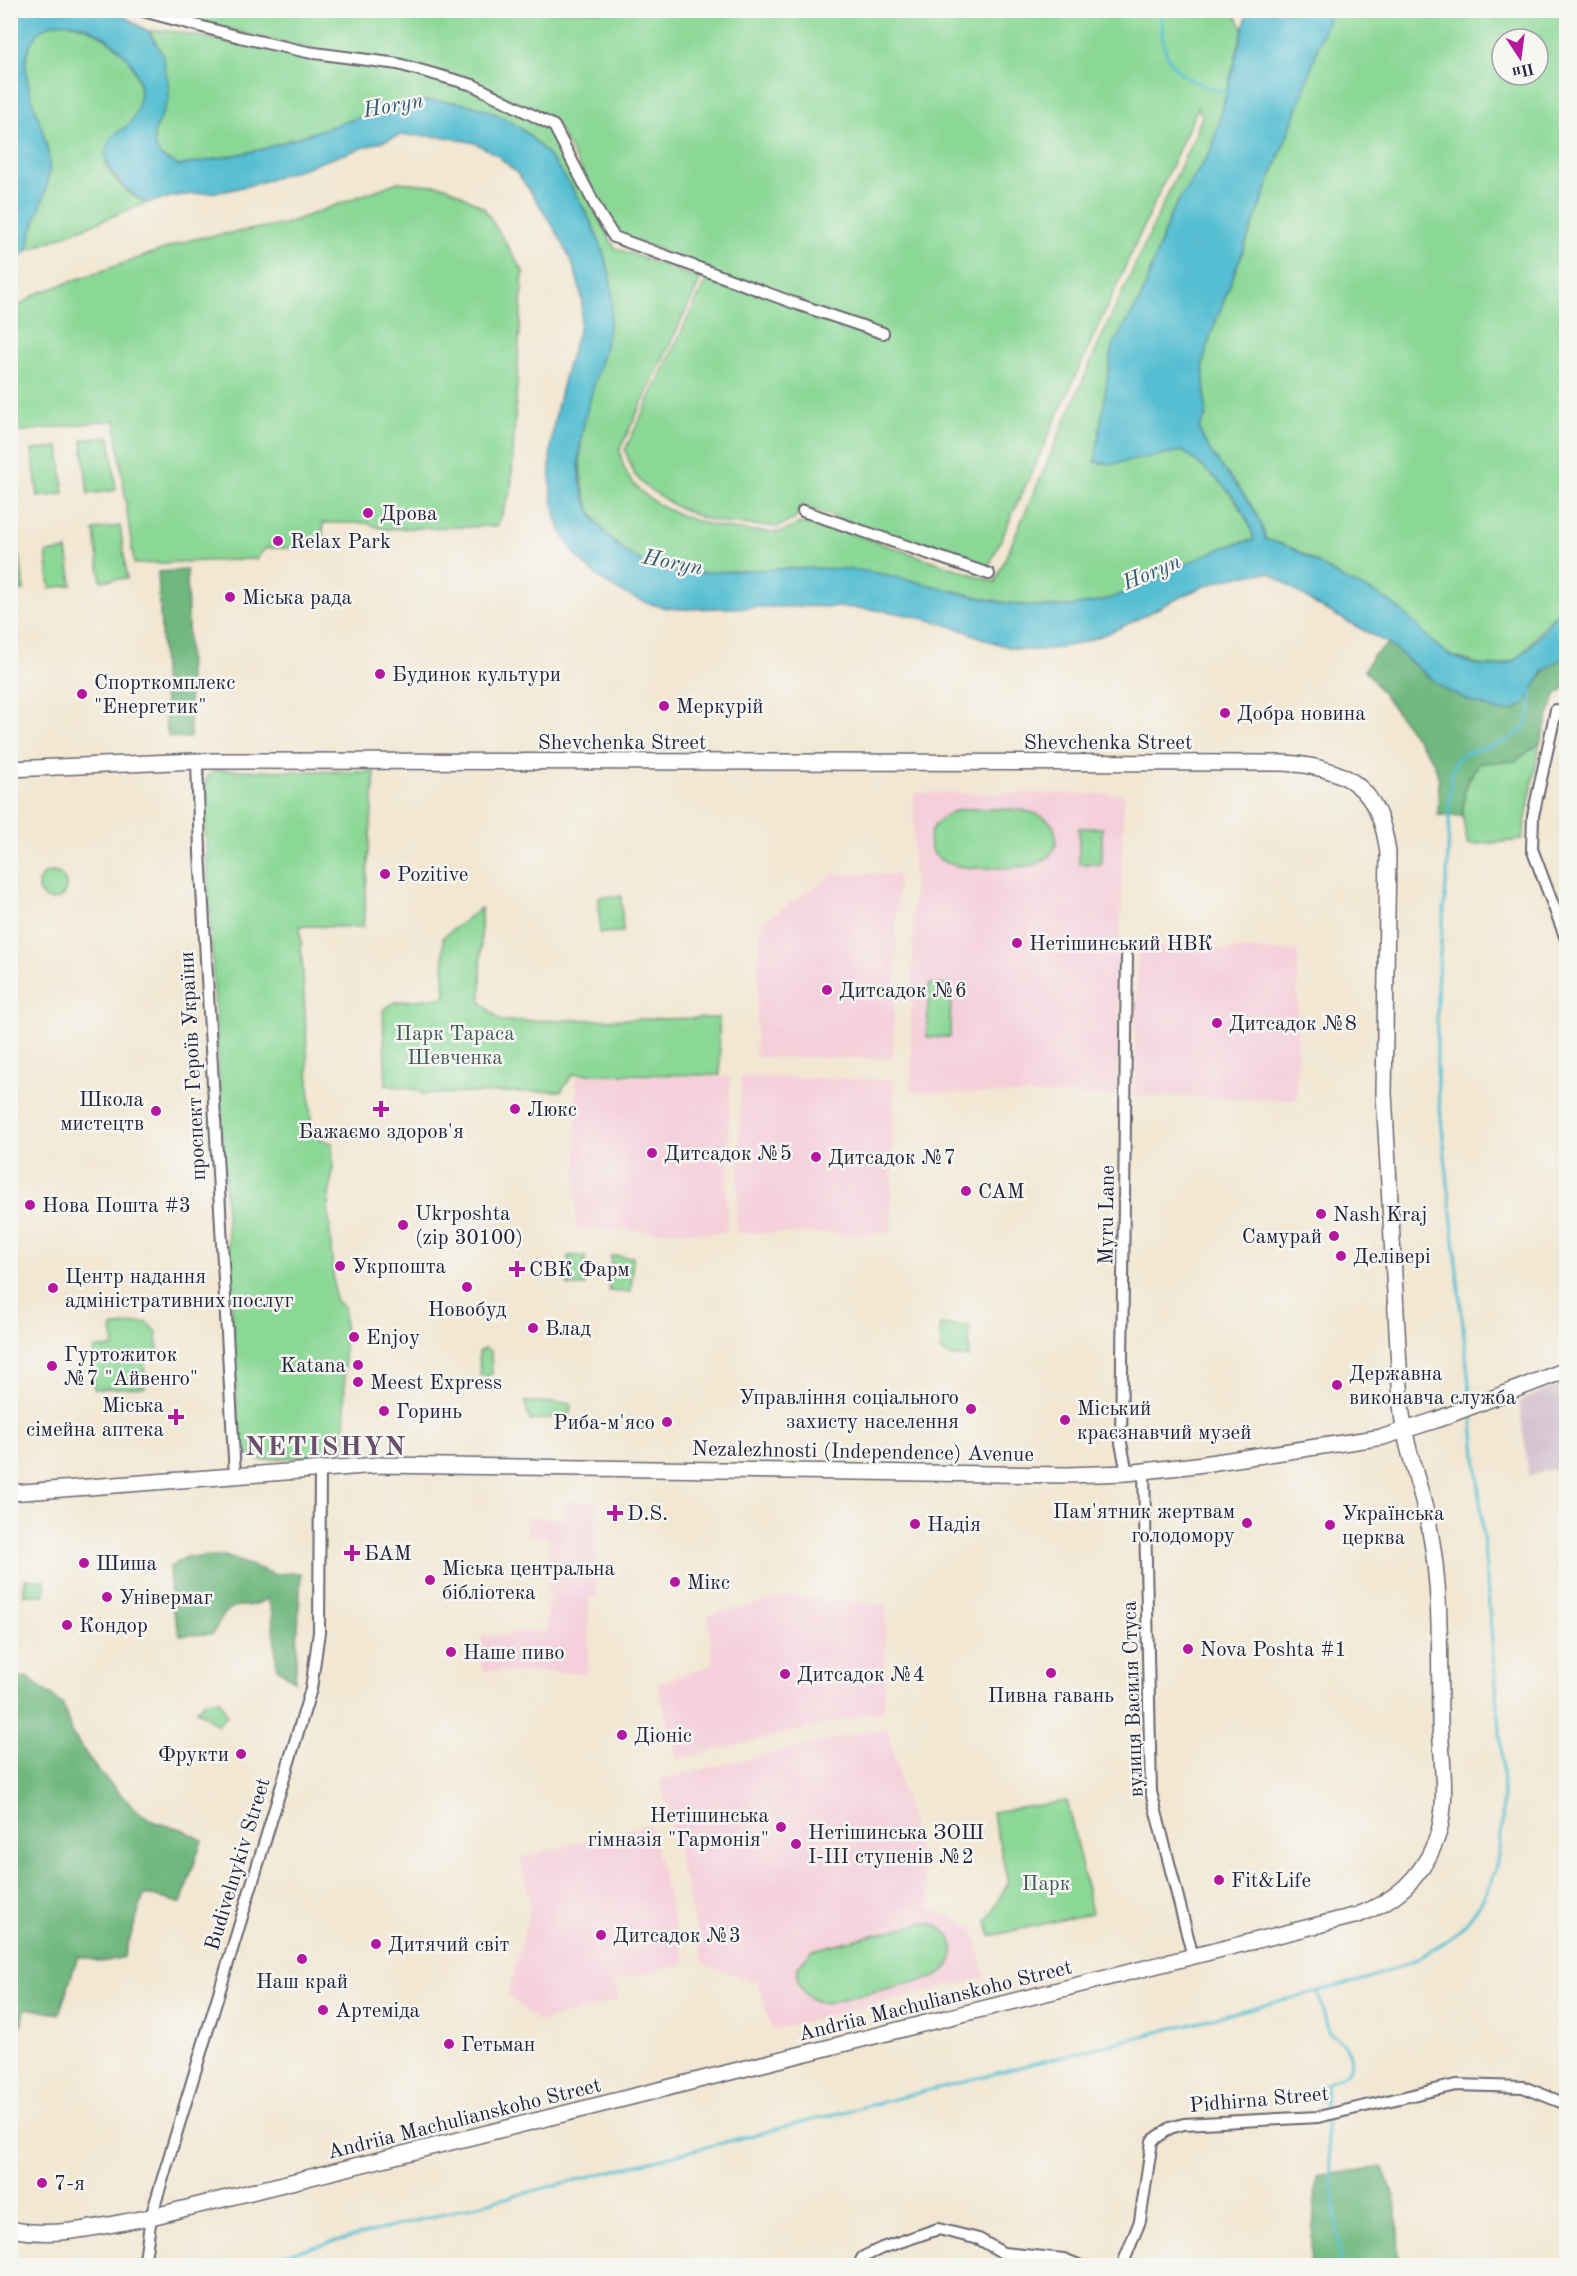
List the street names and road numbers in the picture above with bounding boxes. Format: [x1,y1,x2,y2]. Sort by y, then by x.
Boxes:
street label: Shevchenka Street [538,733,706,754]
street label: Shevchenka Street [1024,733,1192,754]
street label: проспект Героїв України [177,951,210,1181]
street label: Myru Lane [1096,1165,1119,1265]
street label: Nezalezhnosti (Independence) Avenue [692,1439,1034,1466]
street label: вулиця Василя Стуса [1120,1600,1147,1798]
street label: Budivelnykiv Street [202,1776,275,1953]
street label: Andriia Machulianskoho Street [796,1957,1074,2046]
street label: Andriia Machulianskoho Street [325,2075,603,2164]
street label: Pidhirna Street [1189,2084,1330,2117]

